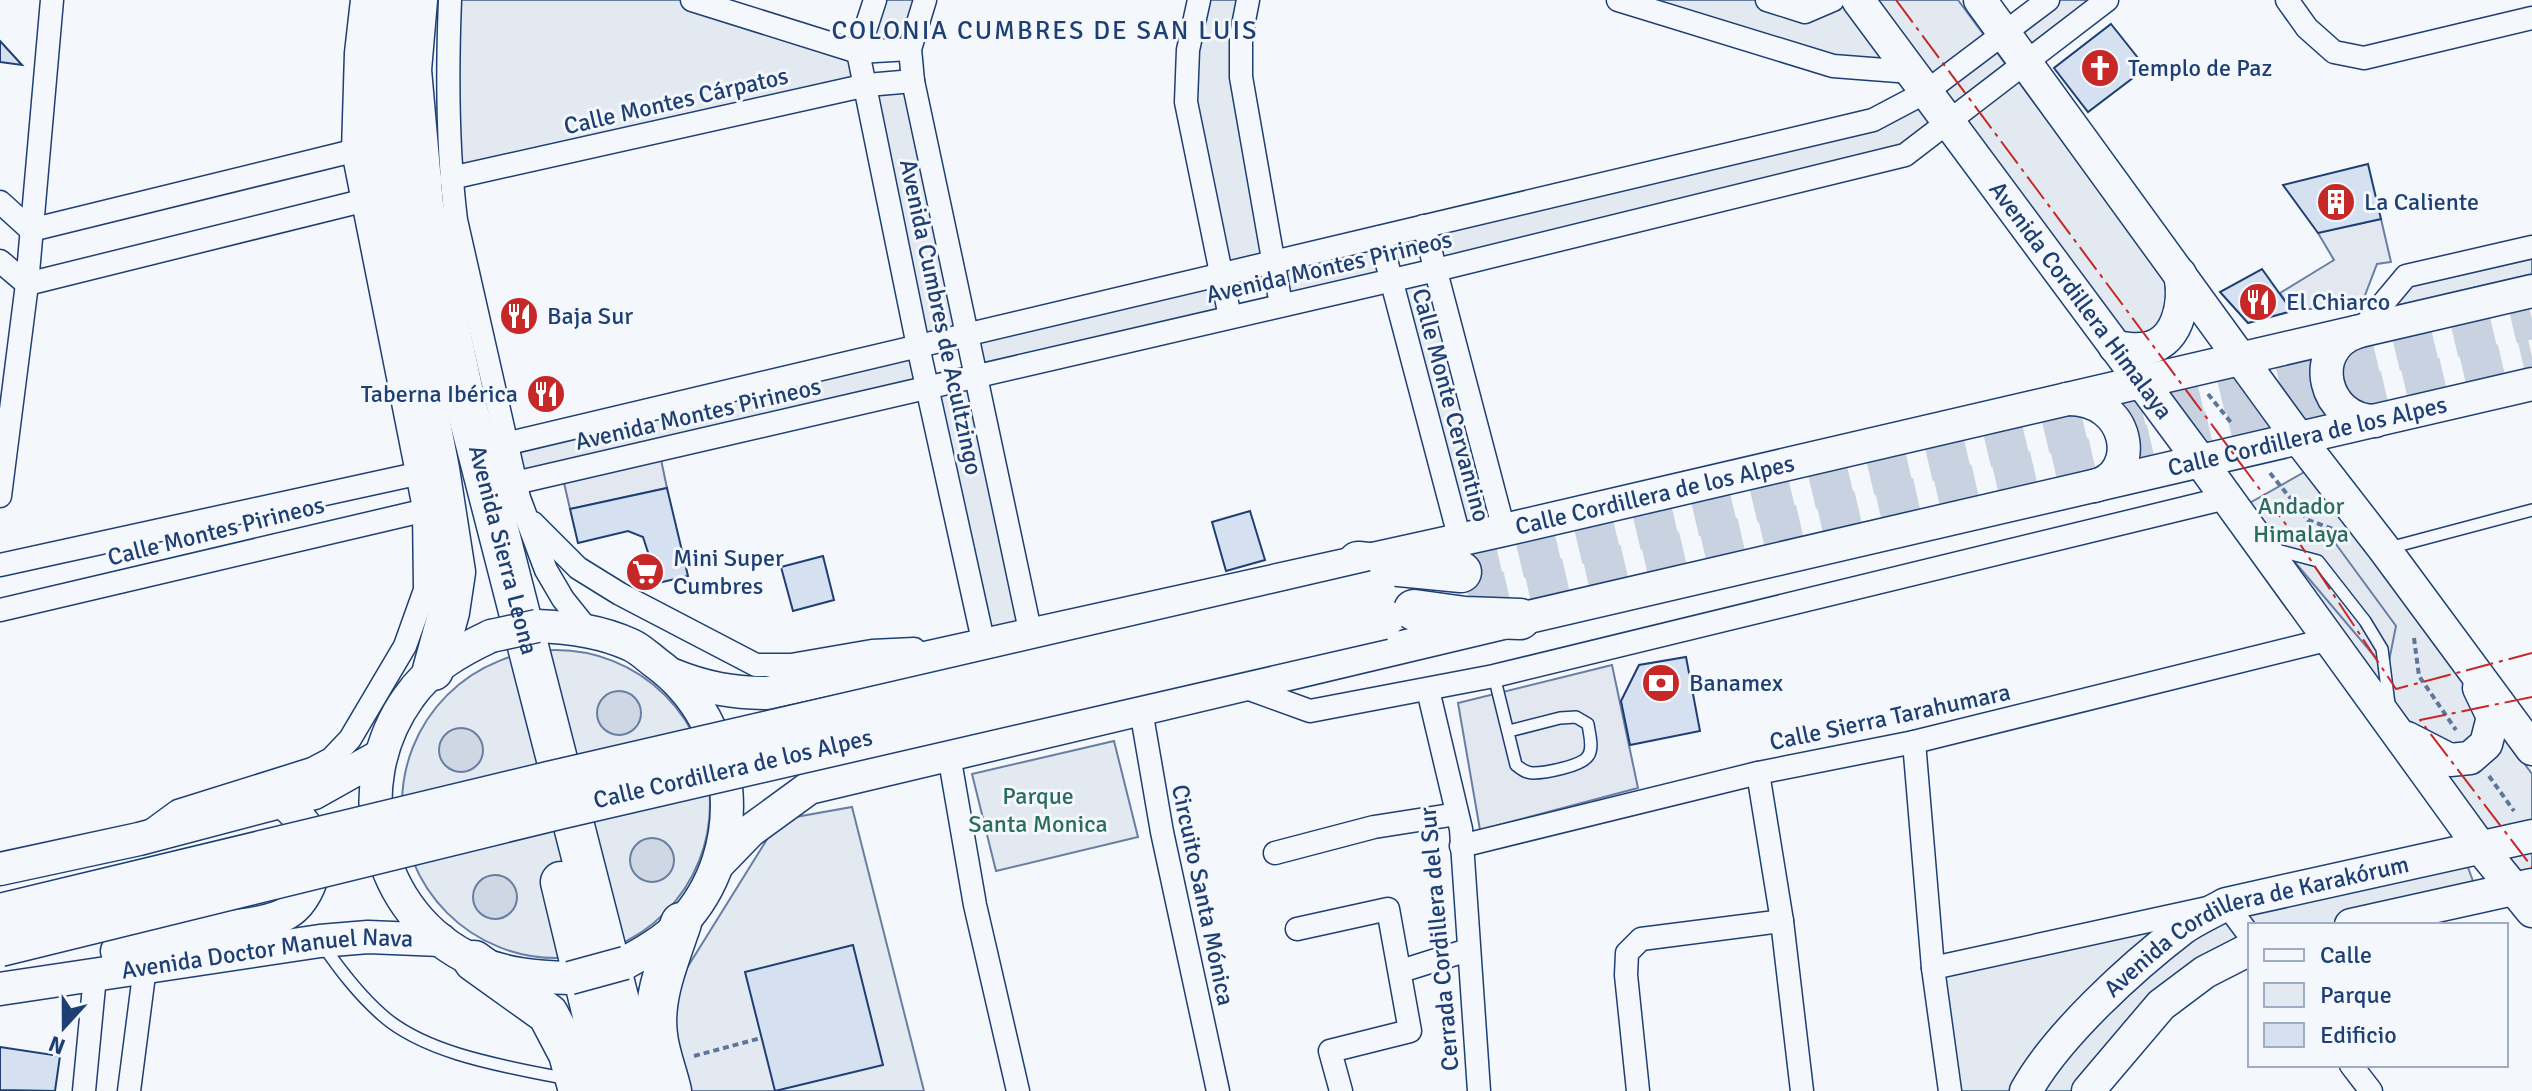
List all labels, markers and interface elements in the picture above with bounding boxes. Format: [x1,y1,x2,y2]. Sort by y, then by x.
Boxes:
district label: COLONIA CUMBRES DE SAN LUIS [831,15,1259,47]
church icon: Templo de Paz [2079,47,2121,89]
place label: Templo de Paz [2128,53,2272,83]
street label: Calle Montes Cárpatos [561,61,791,141]
street label: Avenida Cumbres de Acultzingo [893,156,989,478]
street label: Avenida Cordillera Himalaya [1983,175,2179,425]
building icon: La Caliente [2315,181,2357,223]
place label: La Caliente [2364,187,2479,217]
street label: Avenida Montes Pirineos [1203,224,1455,310]
restaurant icon: El Chiarco [2237,281,2279,323]
street label: Calle Monte Cervantino [1405,285,1497,525]
place label: El Chiarco [2286,287,2390,317]
restaurant icon: Baja Sur [498,295,540,337]
place label: Baja Sur [547,301,633,331]
street label: Avenida Montes Pirineos [572,371,824,457]
restaurant icon: Taberna Ibérica [525,373,567,415]
place label: Taberna Ibérica [361,379,518,409]
street label: Calle Cordillera de los Alpes [2165,389,2450,483]
street label: Avenida Sierra Leona [462,442,545,658]
street label: Calle Cordillera de los Alpes [1512,448,1797,542]
street label: Calle Montes Pirineos [105,490,327,572]
park label: Andador Himalaya [2253,491,2349,549]
place label: Mini Super Cumbres [673,543,784,601]
supermarket icon: Mini Super Cumbres [624,551,666,593]
bank icon: Banamex [1640,662,1682,704]
place label: Banamex [1689,668,1783,698]
street label: Calle Sierra Tarahumara [1767,677,2013,757]
street label: Calle Cordillera de los Alpes [590,722,875,815]
park label: Parque Santa Monica [968,781,1108,839]
street label: Circuito Santa Mónica [1165,782,1241,1008]
street label: Cerrada Cordillera del Sur [1413,806,1465,1072]
street label: Avenida Cordillera de Karakórum [2097,849,2412,1004]
street label: Avenida Doctor Manuel Nava [119,922,414,986]
legend [2248,923,2508,1067]
text: Calle [2320,940,2372,970]
text: Parque [2320,980,2392,1010]
north arrow [24,987,104,1067]
text: Edificio [2320,1020,2397,1050]
text: N [45,1030,69,1061]

